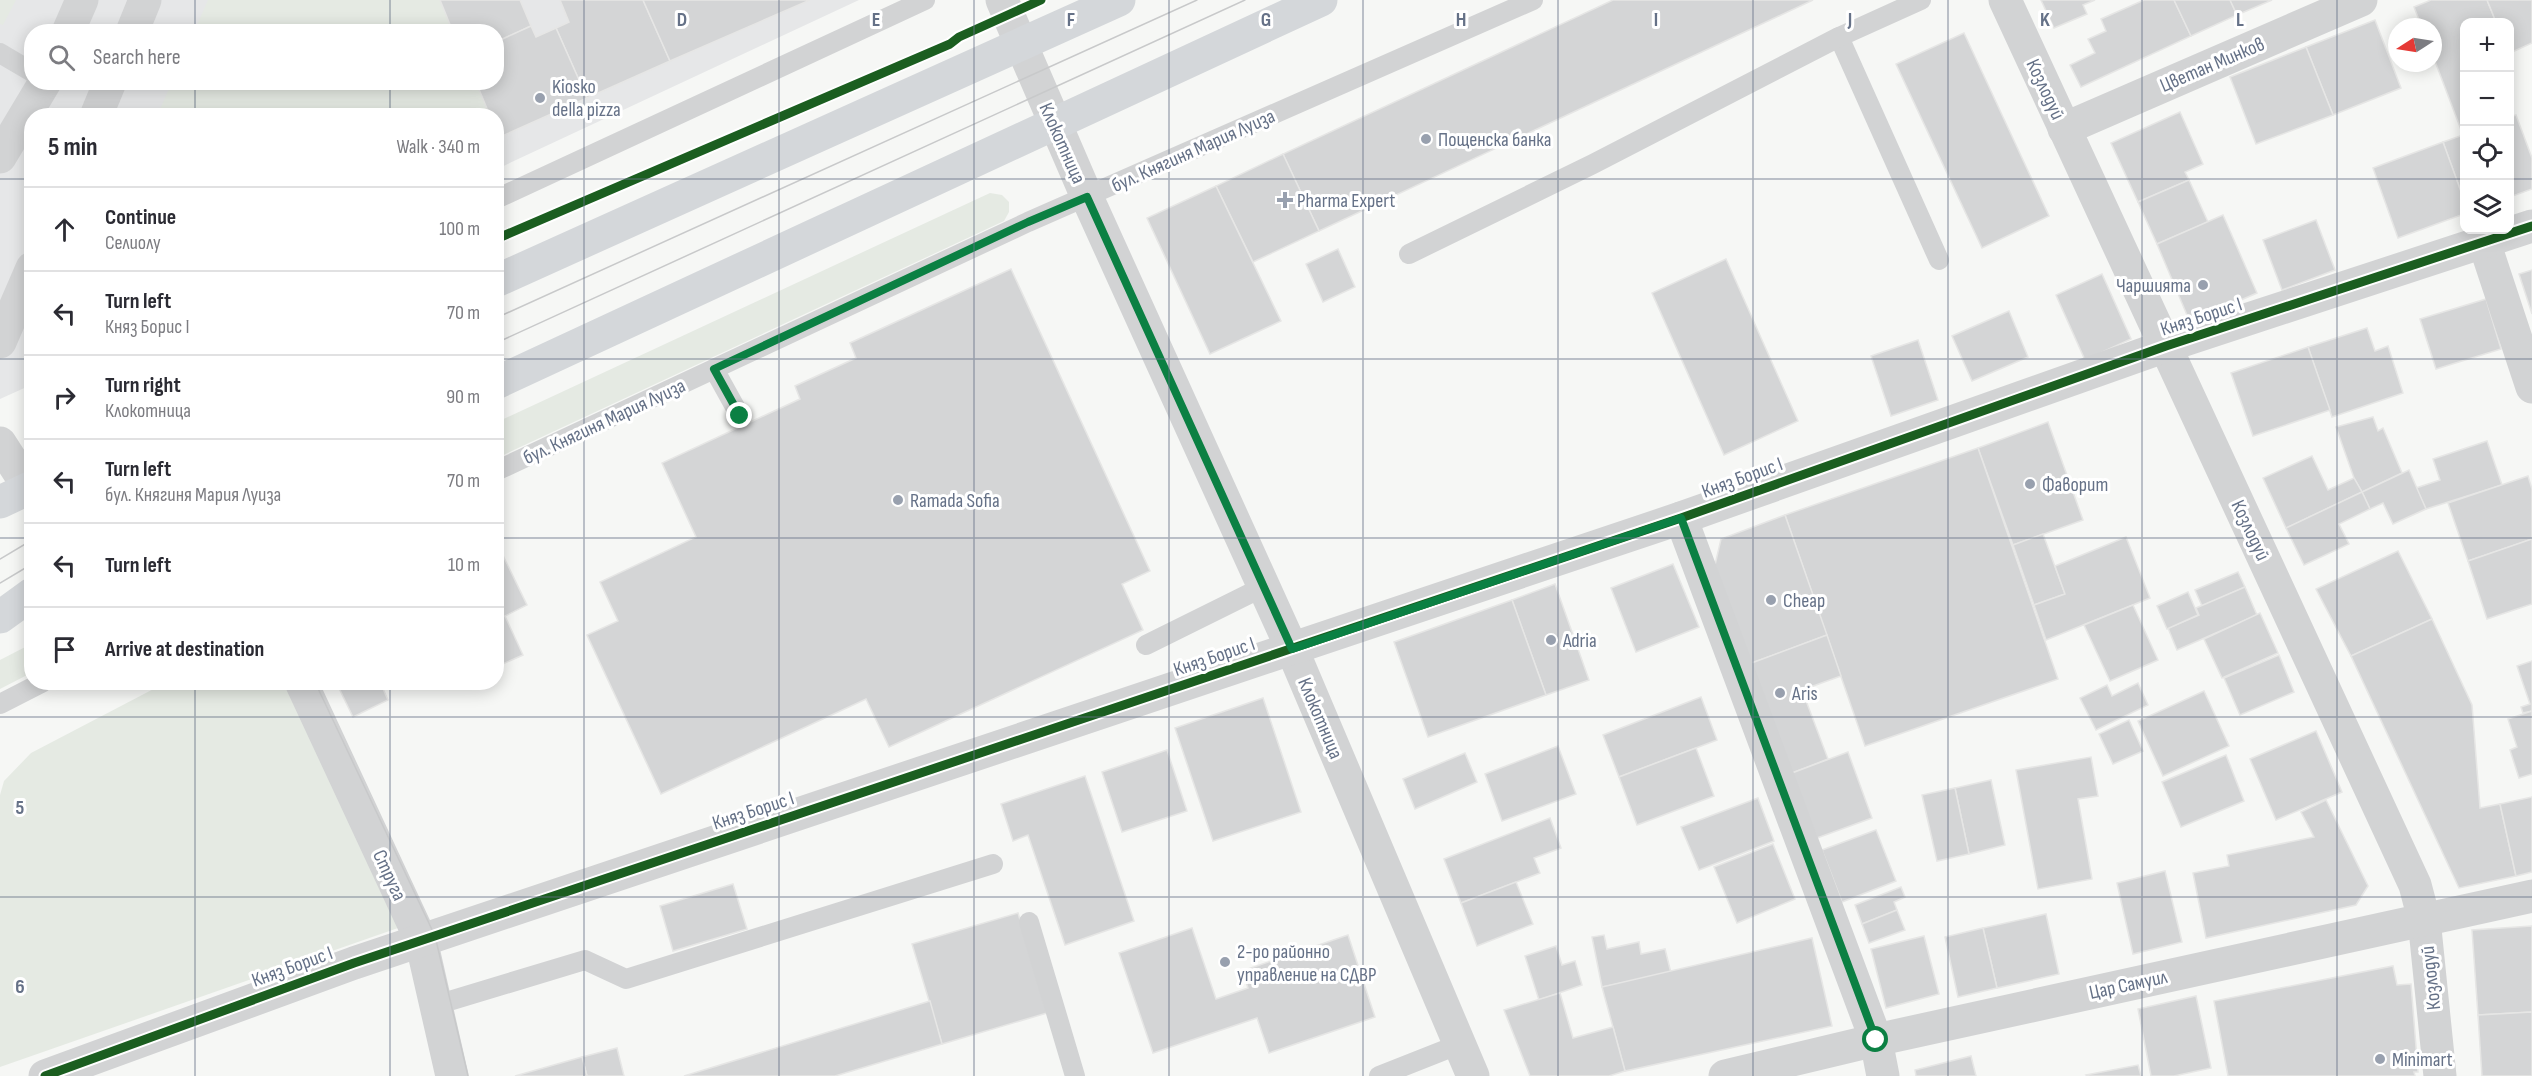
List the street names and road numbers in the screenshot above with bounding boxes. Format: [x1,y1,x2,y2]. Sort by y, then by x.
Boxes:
street label: Цветан Минков [2157,32,2268,98]
street label: Козлодуй [2021,55,2070,124]
street label: Клокотница [1034,99,1091,188]
street label: бул. Княгиня Мария Луиза [1108,104,1279,198]
street label: Княз Борис I [2157,292,2245,341]
street label: бул. Княгиня Мария Луиза [519,374,689,470]
street label: Княз Борис I [1699,452,1786,504]
street label: Козлодуй [2226,496,2275,565]
street label: Княз Борис I [1170,632,1258,682]
street label: Клокотница [1292,674,1348,763]
street label: Княз Борис I [709,786,797,835]
street label: Струга [367,846,411,905]
street label: Княз Борис I [249,941,336,993]
street label: Козлодуй [2416,945,2446,1011]
street label: Цар Самуил [2087,965,2170,1005]

